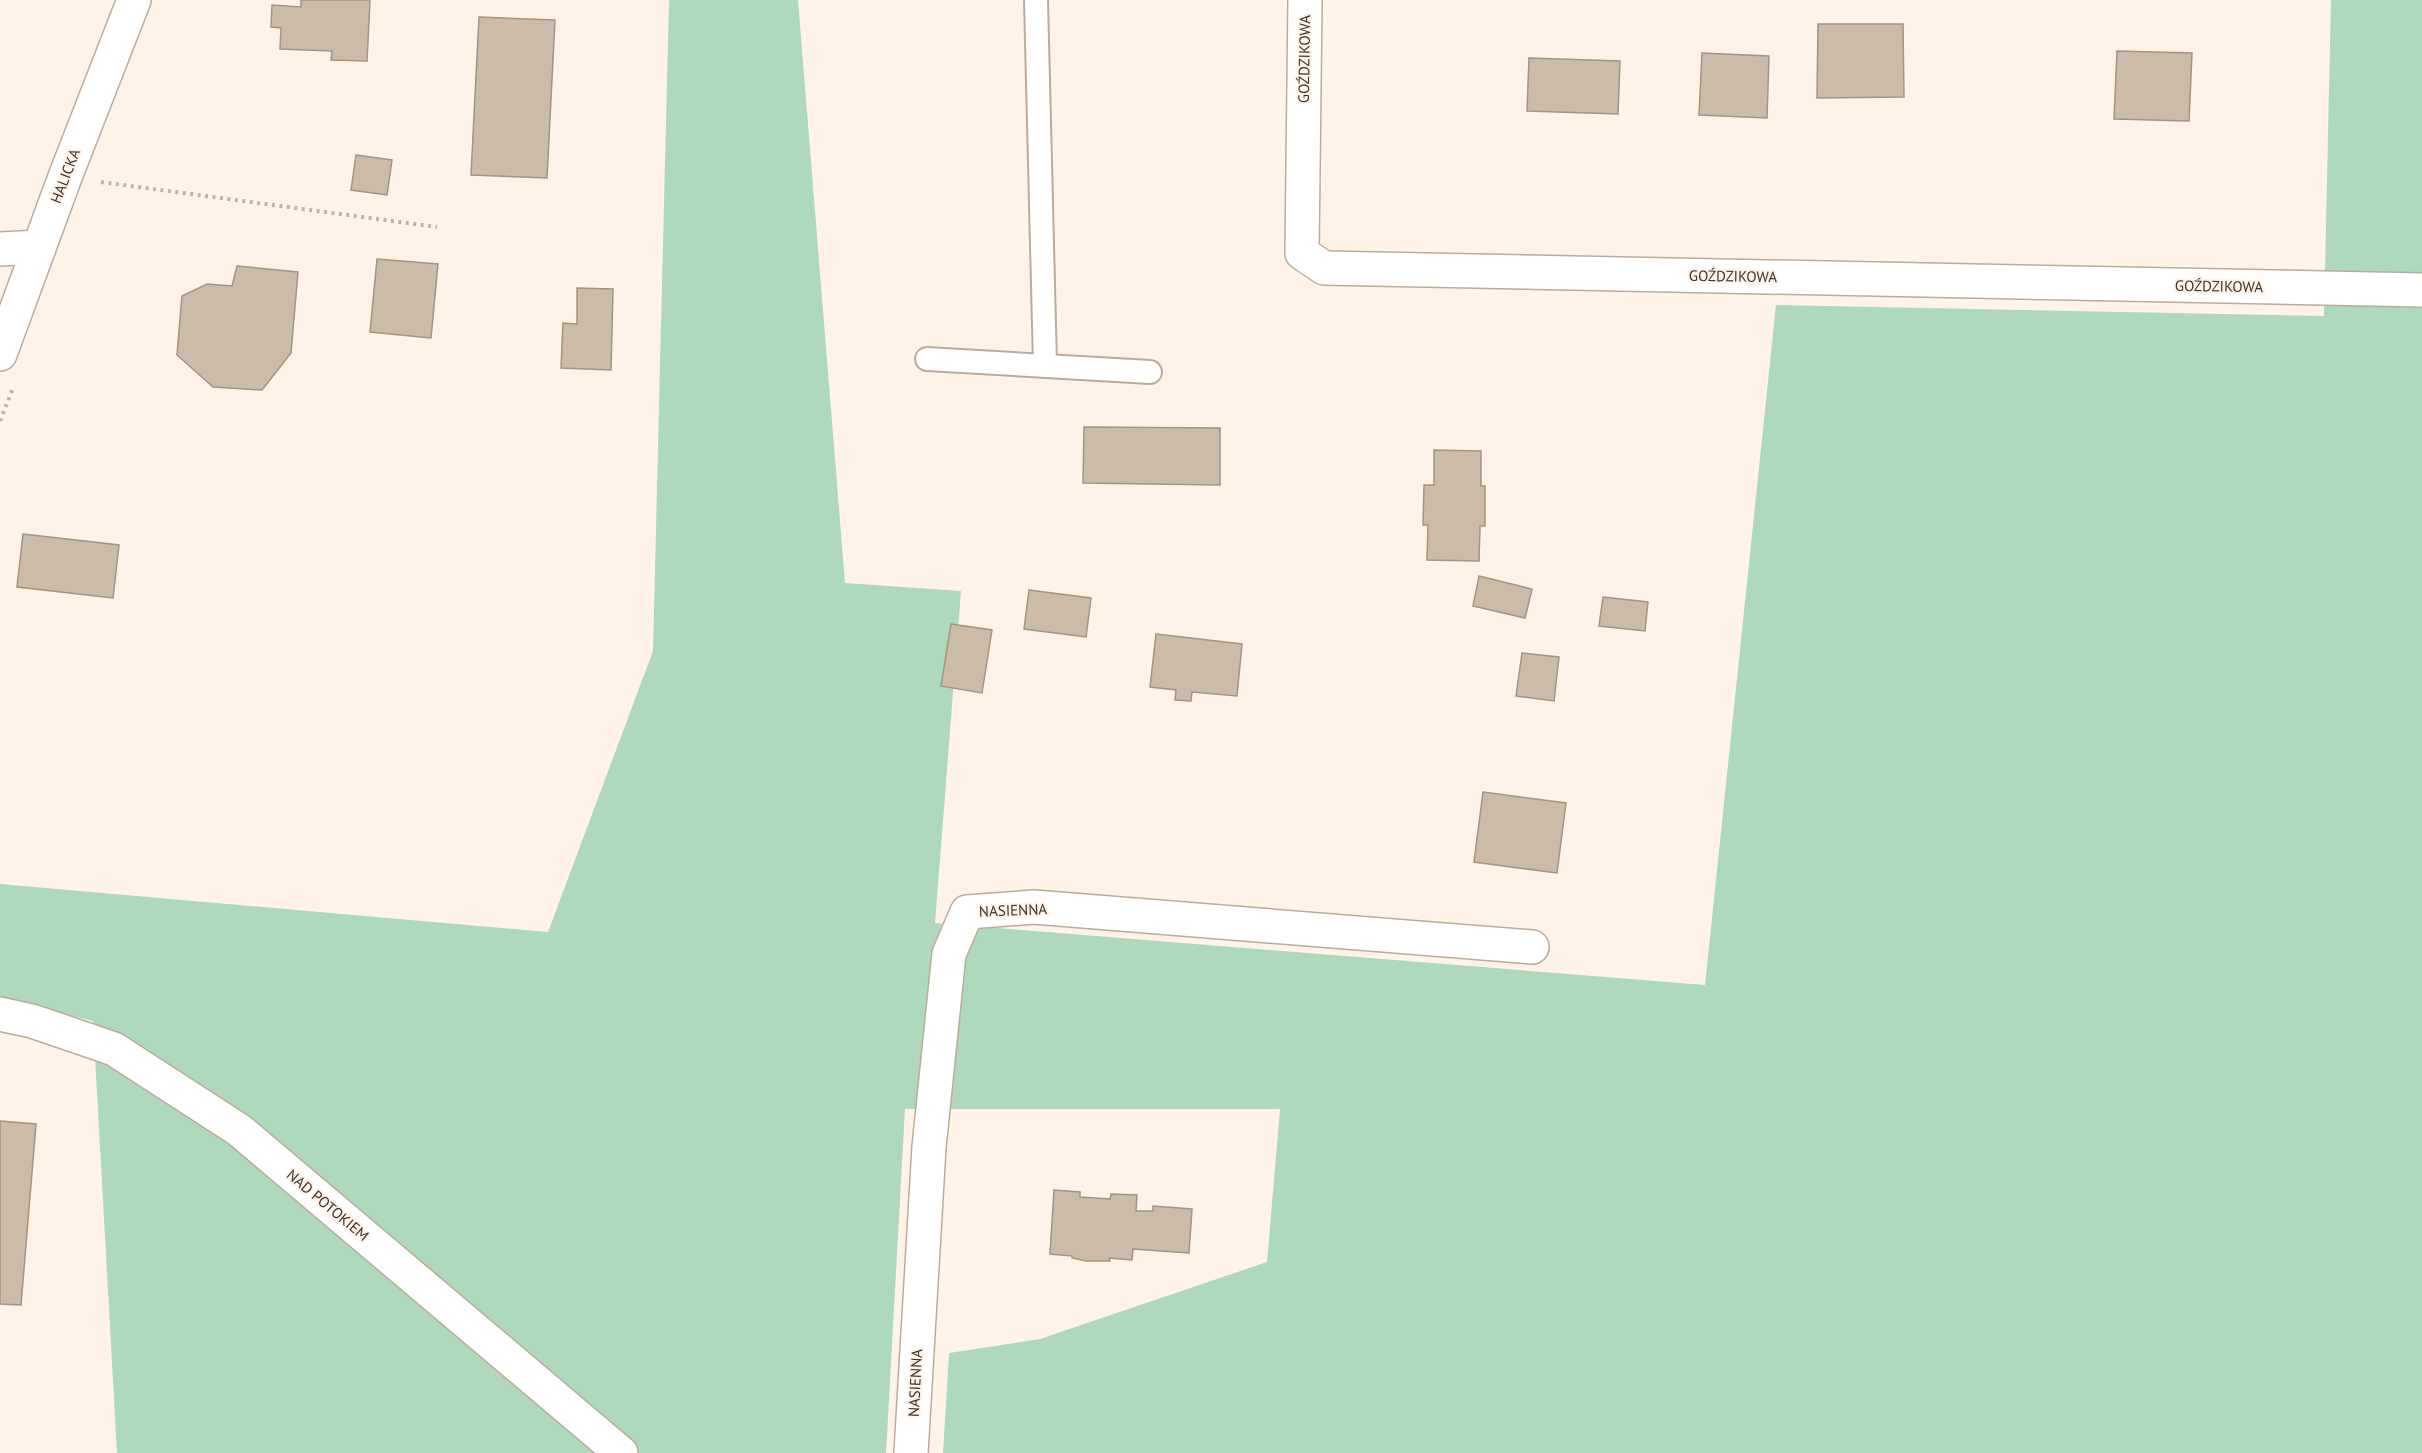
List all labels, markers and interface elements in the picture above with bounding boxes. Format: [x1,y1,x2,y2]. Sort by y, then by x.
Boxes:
street label: GOŹDZIKOWA [1294,14,1314,103]
street label: HALICKA [46,146,84,206]
street label: GOŹDZIKOWA [1689,266,1778,286]
street label: GOŹDZIKOWA [2175,276,2264,296]
street label: NASIENNA [979,899,1048,921]
street label: NAD POTOKIEM [283,1165,373,1245]
street label: NASIENNA [904,1348,926,1418]

